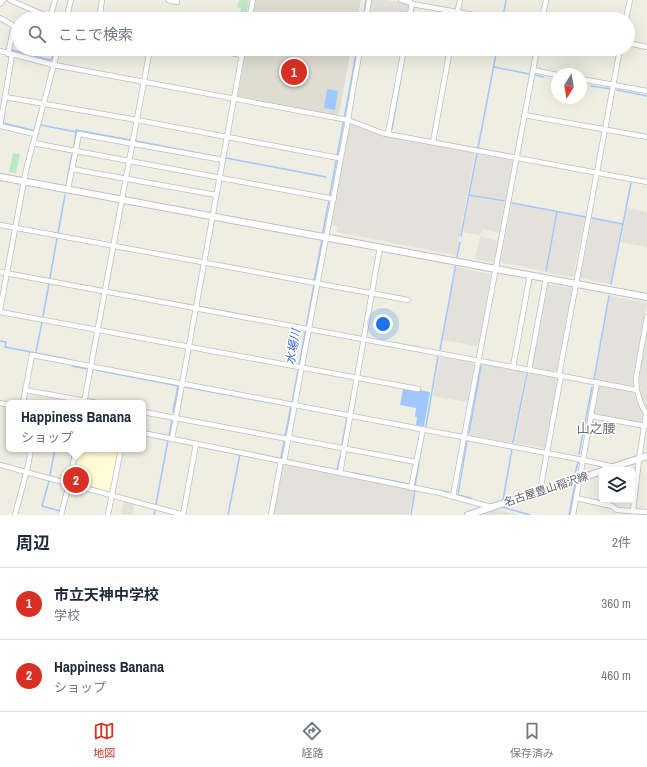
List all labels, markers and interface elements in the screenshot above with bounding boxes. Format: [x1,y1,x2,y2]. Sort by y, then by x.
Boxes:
search box [12,12,635,56]
icon: search [26,23,48,45]
text: ここで検索 [58,24,133,45]
pin: 1 [281,57,307,87]
north arrow [551,68,587,104]
your location [373,314,393,334]
water label: 水場川 [282,326,304,366]
popup [6,400,146,452]
text: Happiness Banana [21,406,131,427]
district label: 山之腰 [576,420,616,437]
text: ショップ [21,429,73,446]
pin: 2 [63,465,89,495]
map controls [599,467,635,503]
button: layers [599,467,635,503]
street label: 名古屋豊山稲沢線 [502,469,590,509]
text: 周辺 [16,531,50,554]
text: 2件 [612,534,631,551]
text: 市立天神中学校 [54,584,159,605]
text: 1 [26,595,32,612]
text: 360 m [601,595,631,612]
text: 学校 [54,607,80,624]
text: Happiness Banana [54,656,164,677]
text: 2 [26,667,32,684]
text: 460 m [601,667,631,684]
text: ショップ [54,679,106,696]
tab: 地図 [93,720,115,760]
tab: 経路 [301,720,323,760]
tab: 保存済み [510,720,554,760]

